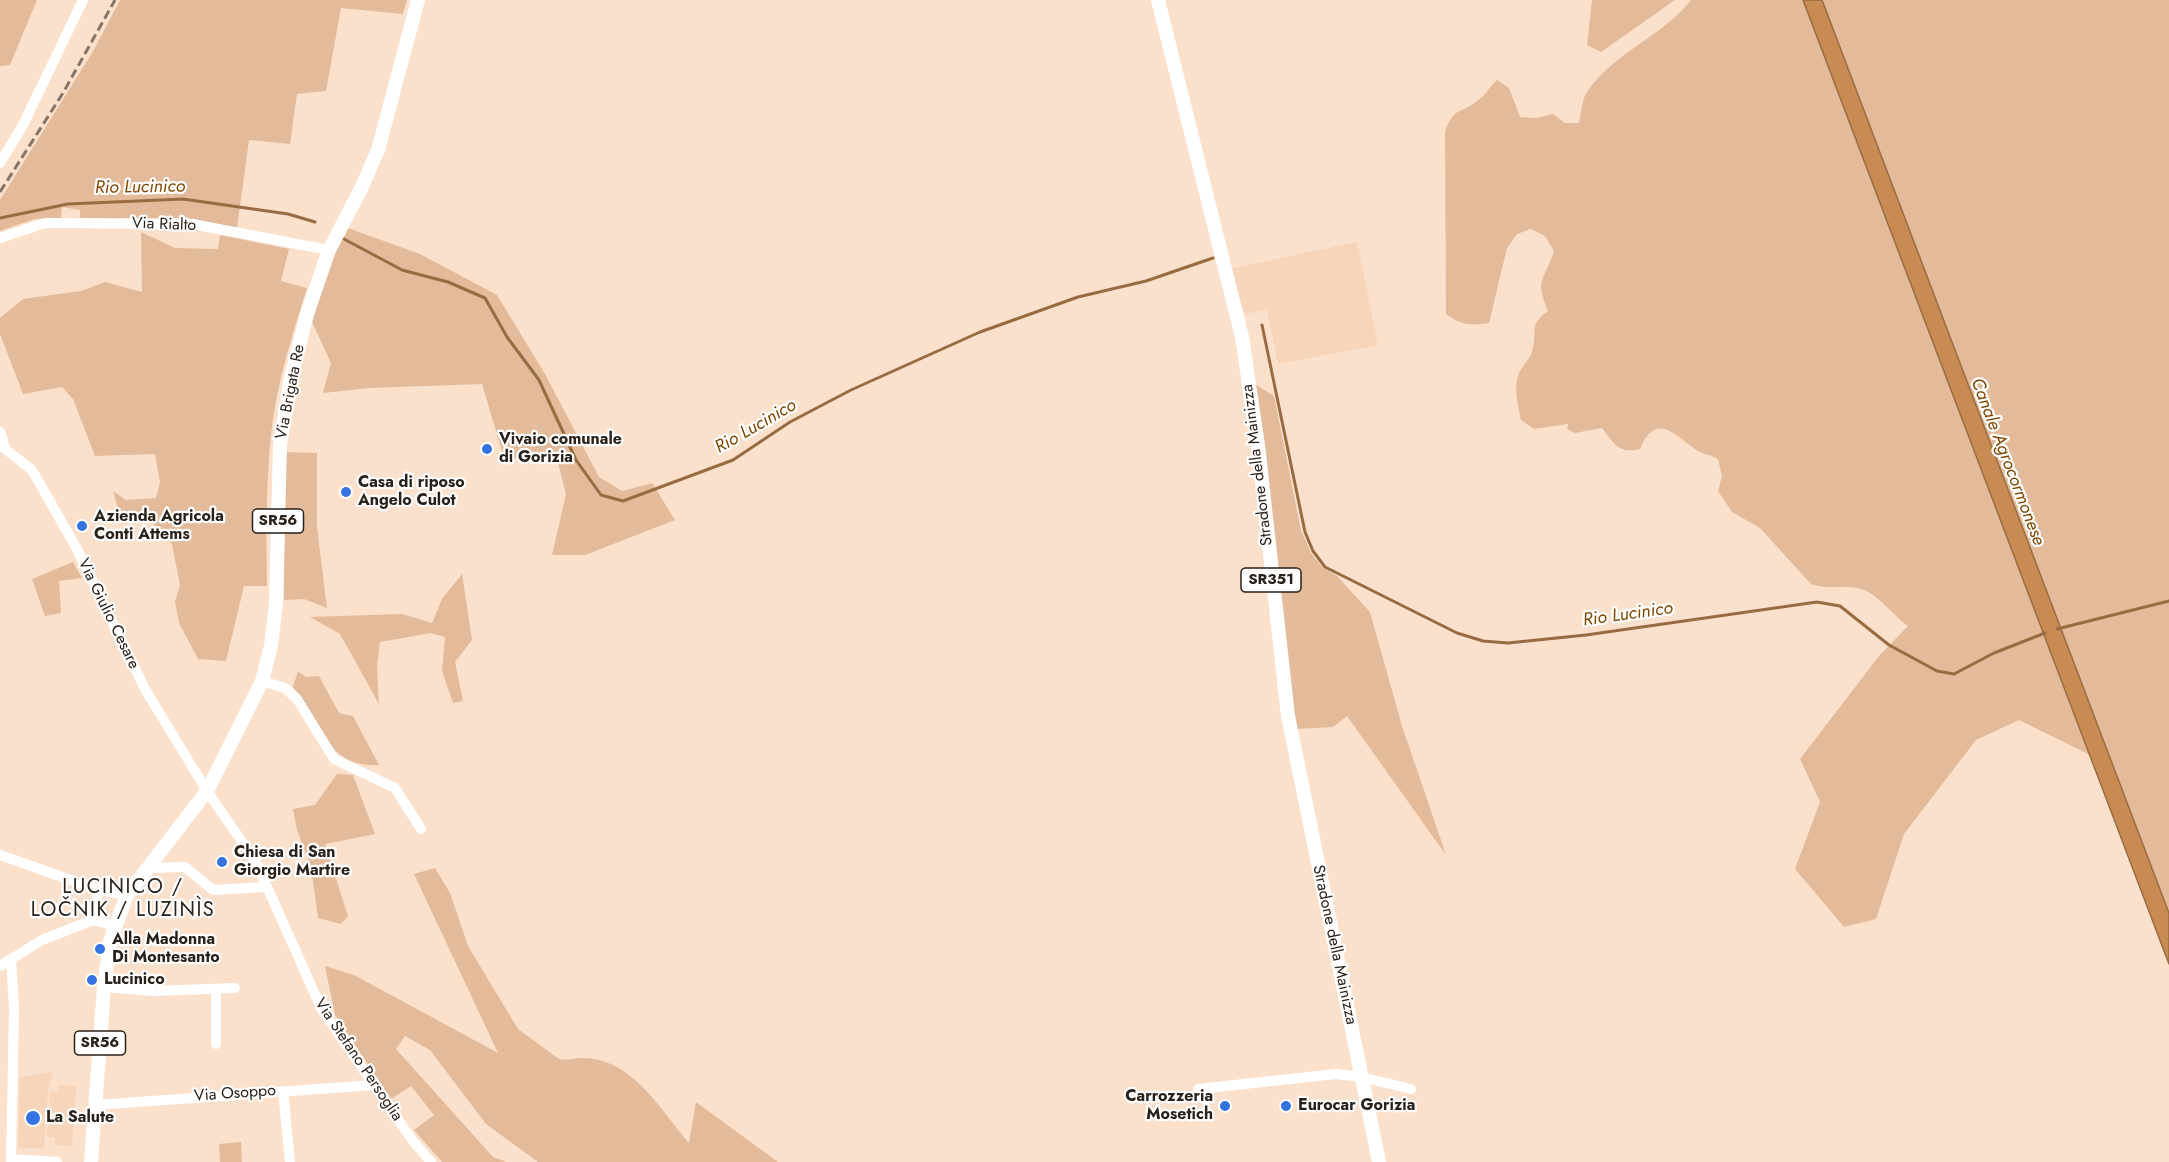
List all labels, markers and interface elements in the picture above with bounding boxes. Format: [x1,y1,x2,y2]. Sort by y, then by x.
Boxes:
water label: Rio Lucinico [95,176,185,200]
street label: Via Rialto [132,214,196,236]
street label: Via Brigata Re [272,343,310,441]
water label: Canale Agrocormonese [1965,375,2049,549]
street label: Stradone della Mainizza [1239,383,1277,547]
water label: Rio Lucinico [711,395,801,459]
place label: Vivaio comunale di Gorizia [499,430,622,468]
marker: Vivaio comunale di Gorizia [480,442,494,456]
place label: Casa di riposo Angelo Culot [358,473,465,511]
marker: Casa di riposo Angelo Culot [339,485,353,499]
place label: Azienda Agricola Conti Attems [94,507,224,545]
road number: SR56 [252,509,304,533]
marker: Azienda Agricola Conti Attems [75,519,89,533]
street label: Via Giulio Cesare [73,556,143,672]
road number: SR351 [1241,568,1301,592]
water label: Rio Lucinico [1582,598,1674,632]
place label: Chiesa di San Giorgio Martire [234,843,350,881]
marker: Chiesa di San Giorgio Martire [215,855,229,869]
street label: Stradone della Mainizza [1308,863,1360,1027]
district label: LUCINICO / LOČNIK / LUZINÌS [31,876,215,923]
place label: Alla Madonna Di Montesanto [112,930,220,968]
marker: Alla Madonna Di Montesanto [93,942,107,956]
place label: Lucinico [104,970,165,990]
marker: Lucinico [85,973,99,987]
street label: Via Stefano Persoglia [310,995,406,1125]
road number: SR56 [74,1031,126,1055]
street label: Via Osoppo [193,1082,277,1106]
place label: Carrozzeria Mosetich [1125,1087,1213,1125]
place label: Eurocar Gorizia [1298,1096,1415,1116]
marker: Carrozzeria Mosetich [1218,1099,1232,1113]
marker: Eurocar Gorizia [1279,1099,1293,1113]
place label: La Salute [46,1108,114,1128]
marker: La Salute [24,1109,42,1127]

